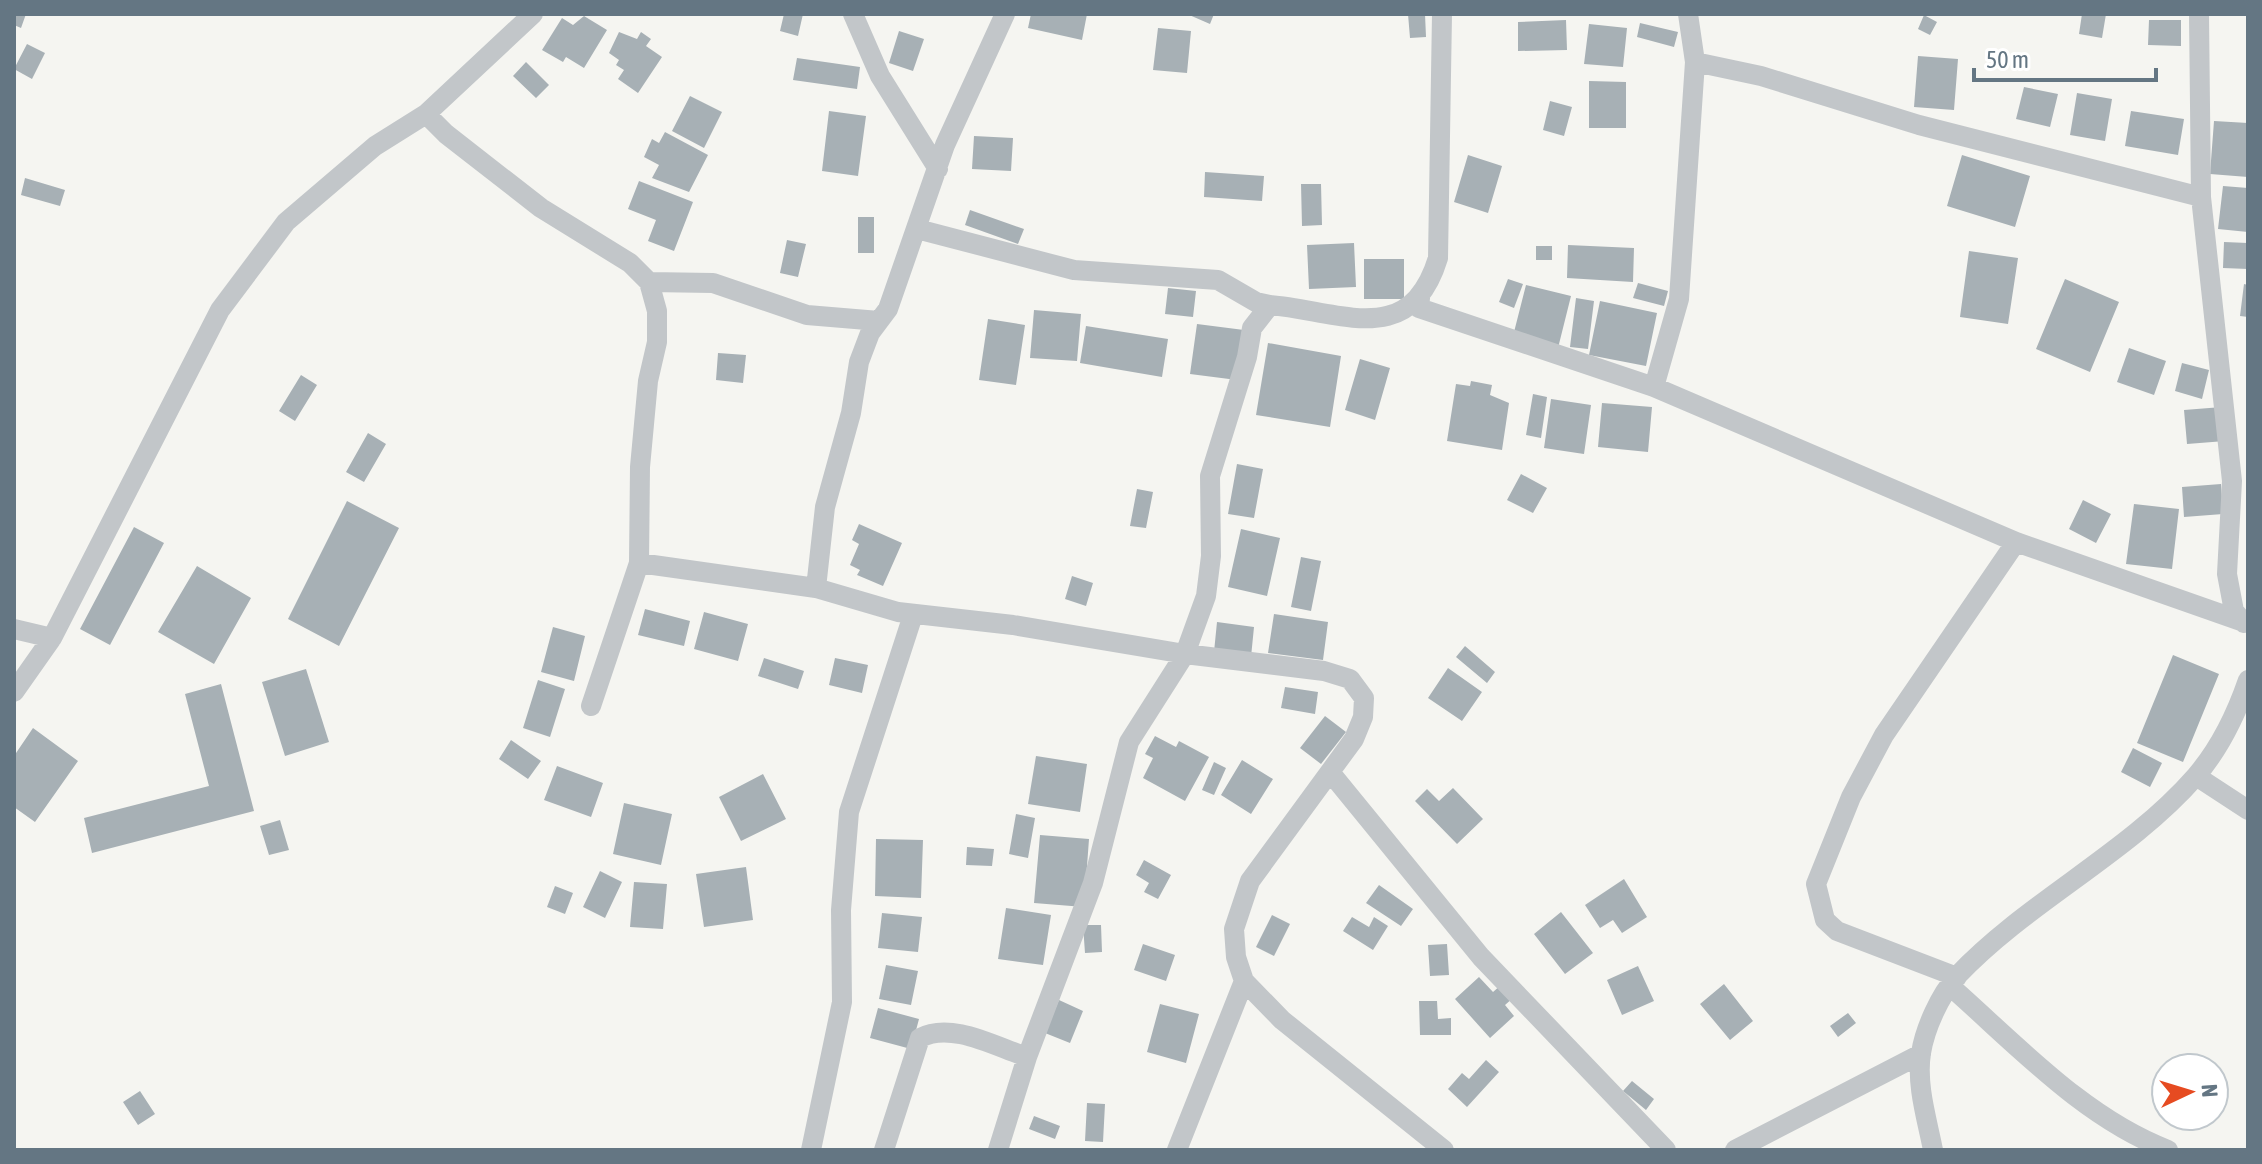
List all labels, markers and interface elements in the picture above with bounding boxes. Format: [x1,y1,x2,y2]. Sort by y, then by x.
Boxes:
scale bar [1974,32,2156,82]
text: 50 m [1986,46,2029,73]
north arrow [2150,1052,2230,1132]
text: N [2197,1083,2223,1098]

